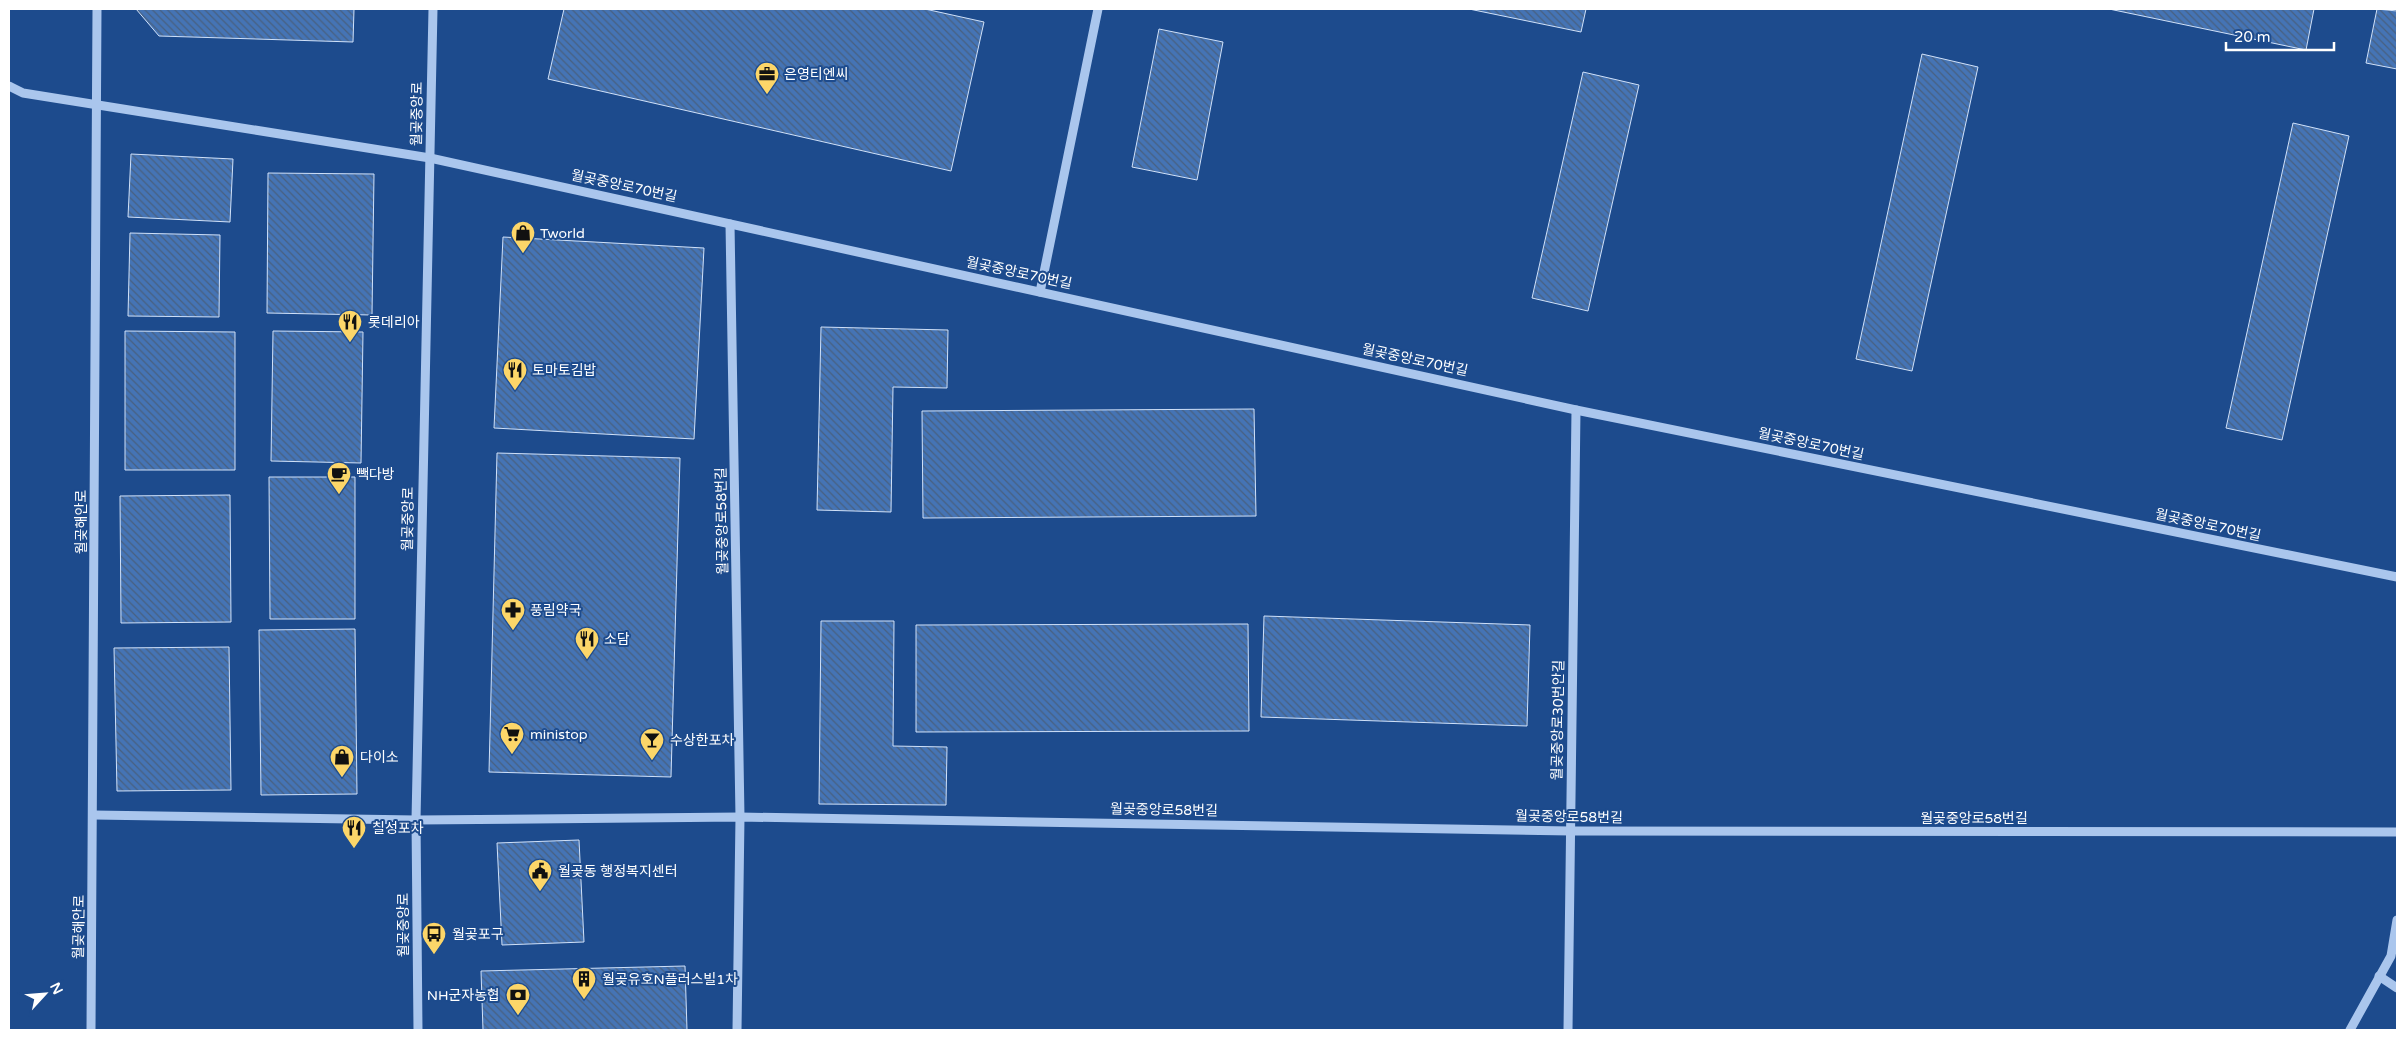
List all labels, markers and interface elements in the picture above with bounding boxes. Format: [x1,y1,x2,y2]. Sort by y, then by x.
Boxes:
scale bar [2226,20,2334,52]
text: 20 m [2234,28,2271,46]
office icon: 은영티엔씨 [754,61,780,95]
place label: 은영티엔씨 [784,66,848,83]
street label: 월곶중앙로 [408,82,426,146]
street label: 월곶중앙로70번길 [570,166,678,206]
shop icon: Tworld [510,220,536,254]
place label: Tworld [540,225,585,242]
street label: 월곶중앙로70번길 [965,253,1073,293]
restaurant icon: 롯데리아 [337,309,363,343]
place label: 롯데리아 [368,314,420,331]
street label: 월곶중앙로70번길 [1361,340,1469,380]
restaurant icon: 토마토김밥 [502,357,528,391]
place label: 토마토김밥 [532,362,597,379]
street label: 월곶중앙로70번길 [1757,424,1865,464]
cafe icon: 빽다방 [326,461,352,495]
place label: 빽다방 [356,466,395,483]
street label: 월곶중앙로58번길 [713,467,731,575]
street label: 월곶중앙로 [399,487,417,551]
street label: 월곶해안로 [73,490,90,554]
street label: 월곶중앙로70번길 [2154,505,2262,545]
pharmacy icon: 풍림약국 [500,597,526,631]
place label: 풍림약국 [530,602,582,619]
restaurant icon: 소담 [574,626,600,660]
place label: 소담 [604,631,630,648]
street label: 월곶중앙로30번안길 [1548,660,1568,780]
supermarket icon: ministop [499,721,525,755]
place label: ministop [530,726,588,743]
bar icon: 수상한포차 [639,727,665,761]
place label: 수상한포차 [670,732,735,749]
shop icon: 다이소 [329,744,355,778]
place label: 다이소 [360,749,399,766]
street label: 월곶중앙로58번길 [1110,801,1218,819]
street label: 월곶중앙로58번길 [1515,808,1623,826]
street label: 월곶중앙로58번길 [1920,810,2028,827]
restaurant icon: 칠성포차 [341,815,367,849]
place label: 칠성포차 [372,820,424,837]
public building icon: 월곶동 행정복지센터 [527,858,553,892]
place label: 월곶동 행정복지센터 [558,863,678,880]
street label: 월곶중앙로 [395,893,412,957]
street label: 월곶해안로 [70,895,88,959]
bus stop icon: 월곶포구 [421,921,447,955]
place label: 월곶포구 [452,926,504,943]
building icon: 월곶유호N플러스빌1차 [571,966,597,1000]
north arrow [20,969,70,1019]
place label: 월곶유호N플러스빌1차 [602,971,738,988]
text: N [46,980,66,997]
bank icon: NH군자농협 [505,982,531,1016]
place label: NH군자농협 [427,987,500,1004]

